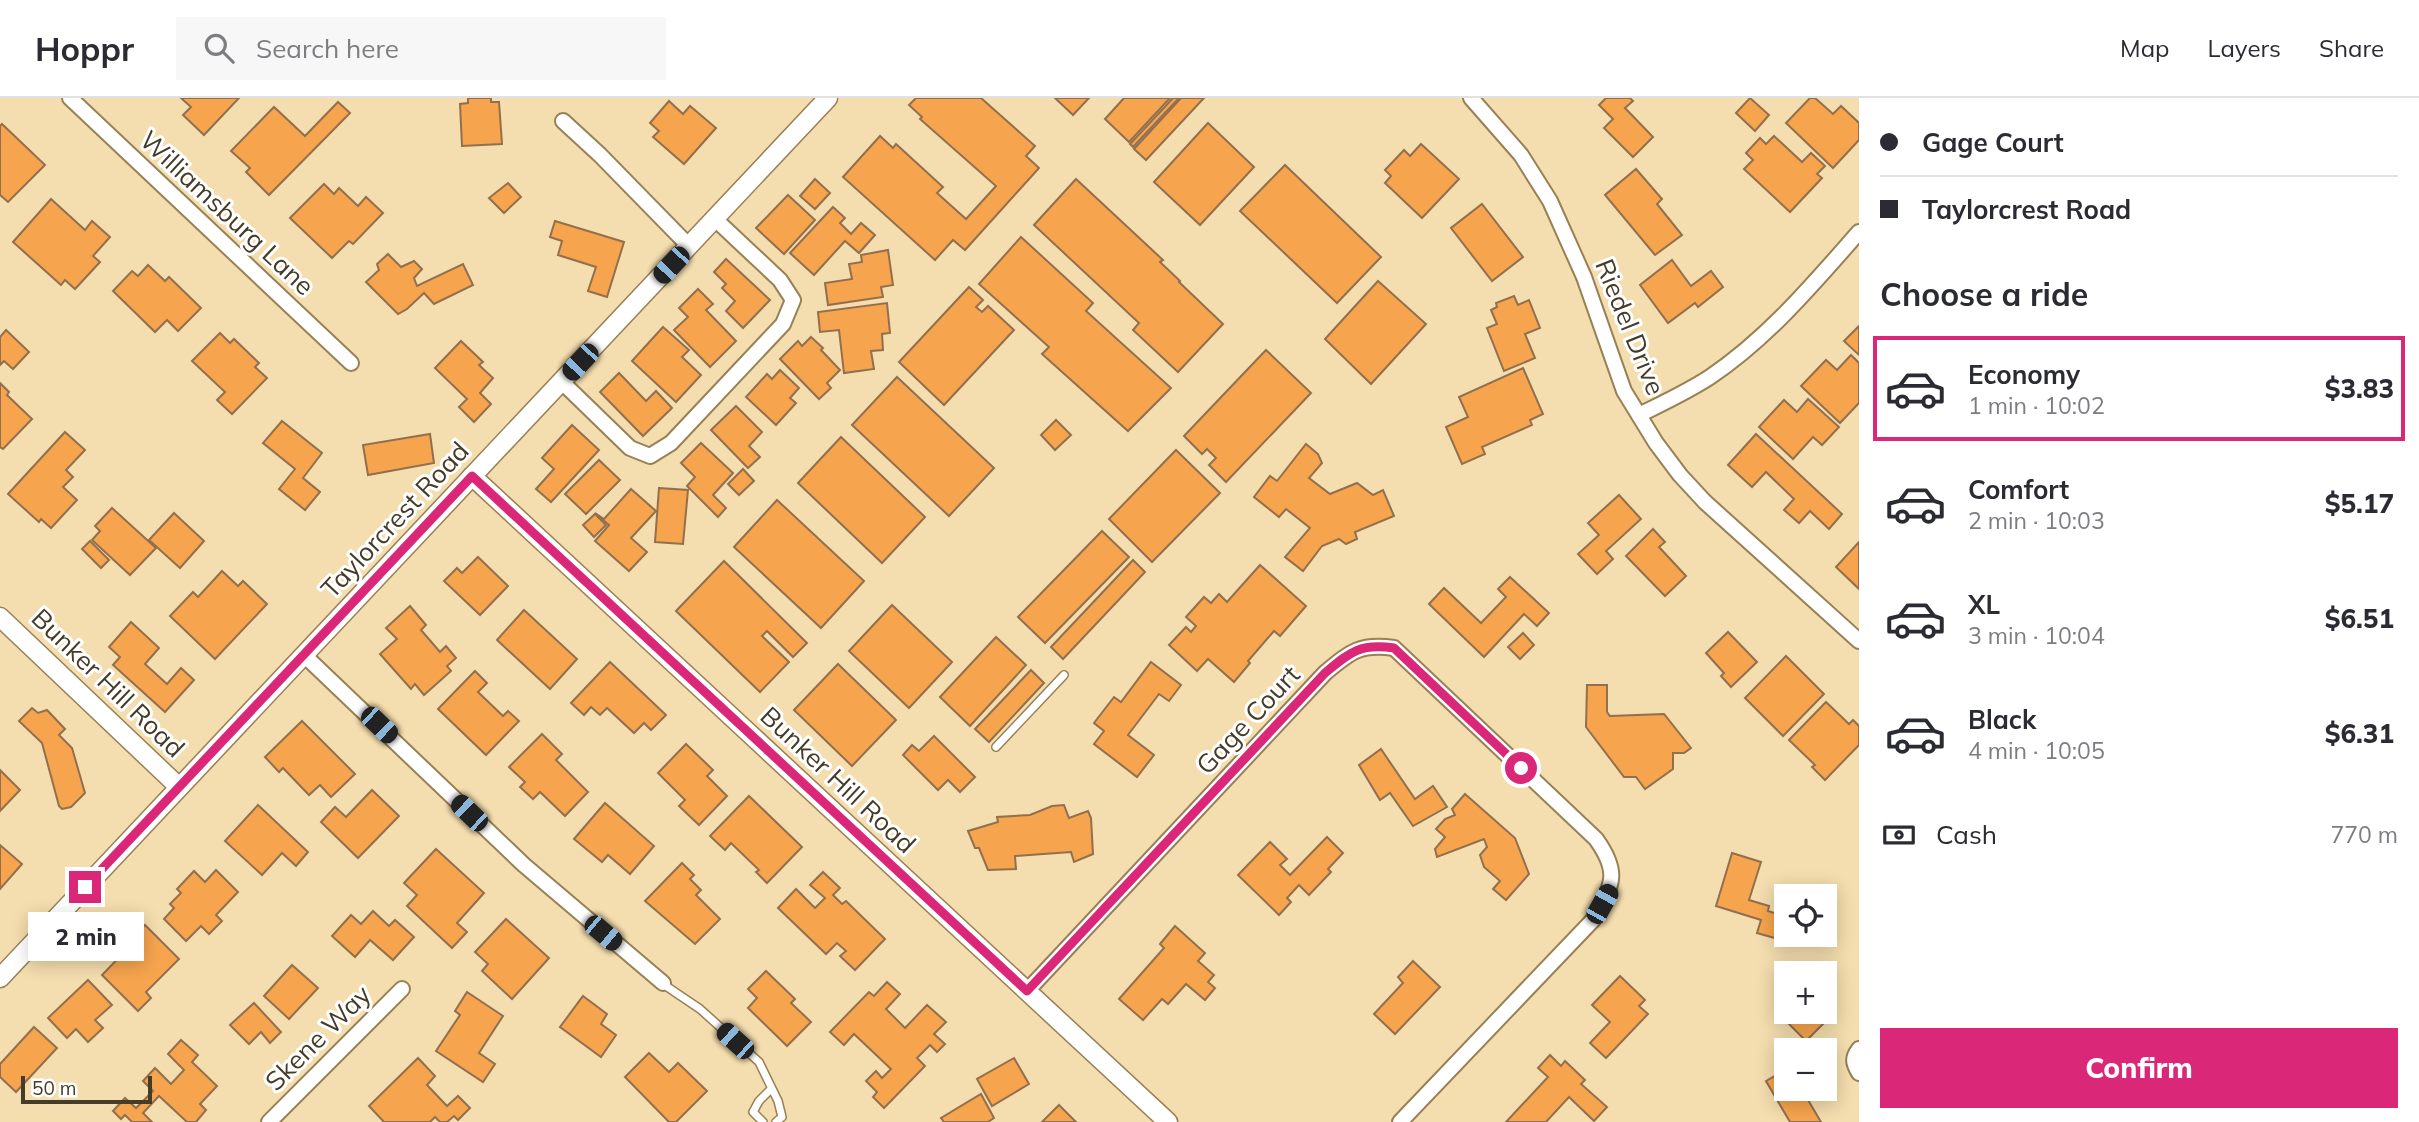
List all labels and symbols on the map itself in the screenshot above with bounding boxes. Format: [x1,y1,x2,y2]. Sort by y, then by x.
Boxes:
street label: Williamsburg Lane [133,123,321,302]
car [649,242,694,288]
street label: Riedel Drive [1588,254,1673,400]
car [558,339,603,385]
street label: Taylorcrest Road [314,435,476,605]
street label: Bunker Hill Road [25,601,192,764]
street label: Gage Court [1189,658,1306,781]
street label: Bunker Hill Road [754,699,923,860]
car [357,703,402,747]
route start [1505,752,1537,784]
car [447,791,492,835]
route end [69,871,101,903]
car [1583,881,1622,927]
car [581,911,626,955]
callout: 2 min [27,912,143,960]
street label: Skene Way [258,978,378,1097]
car [713,1019,758,1063]
scale bar [21,1073,152,1105]

